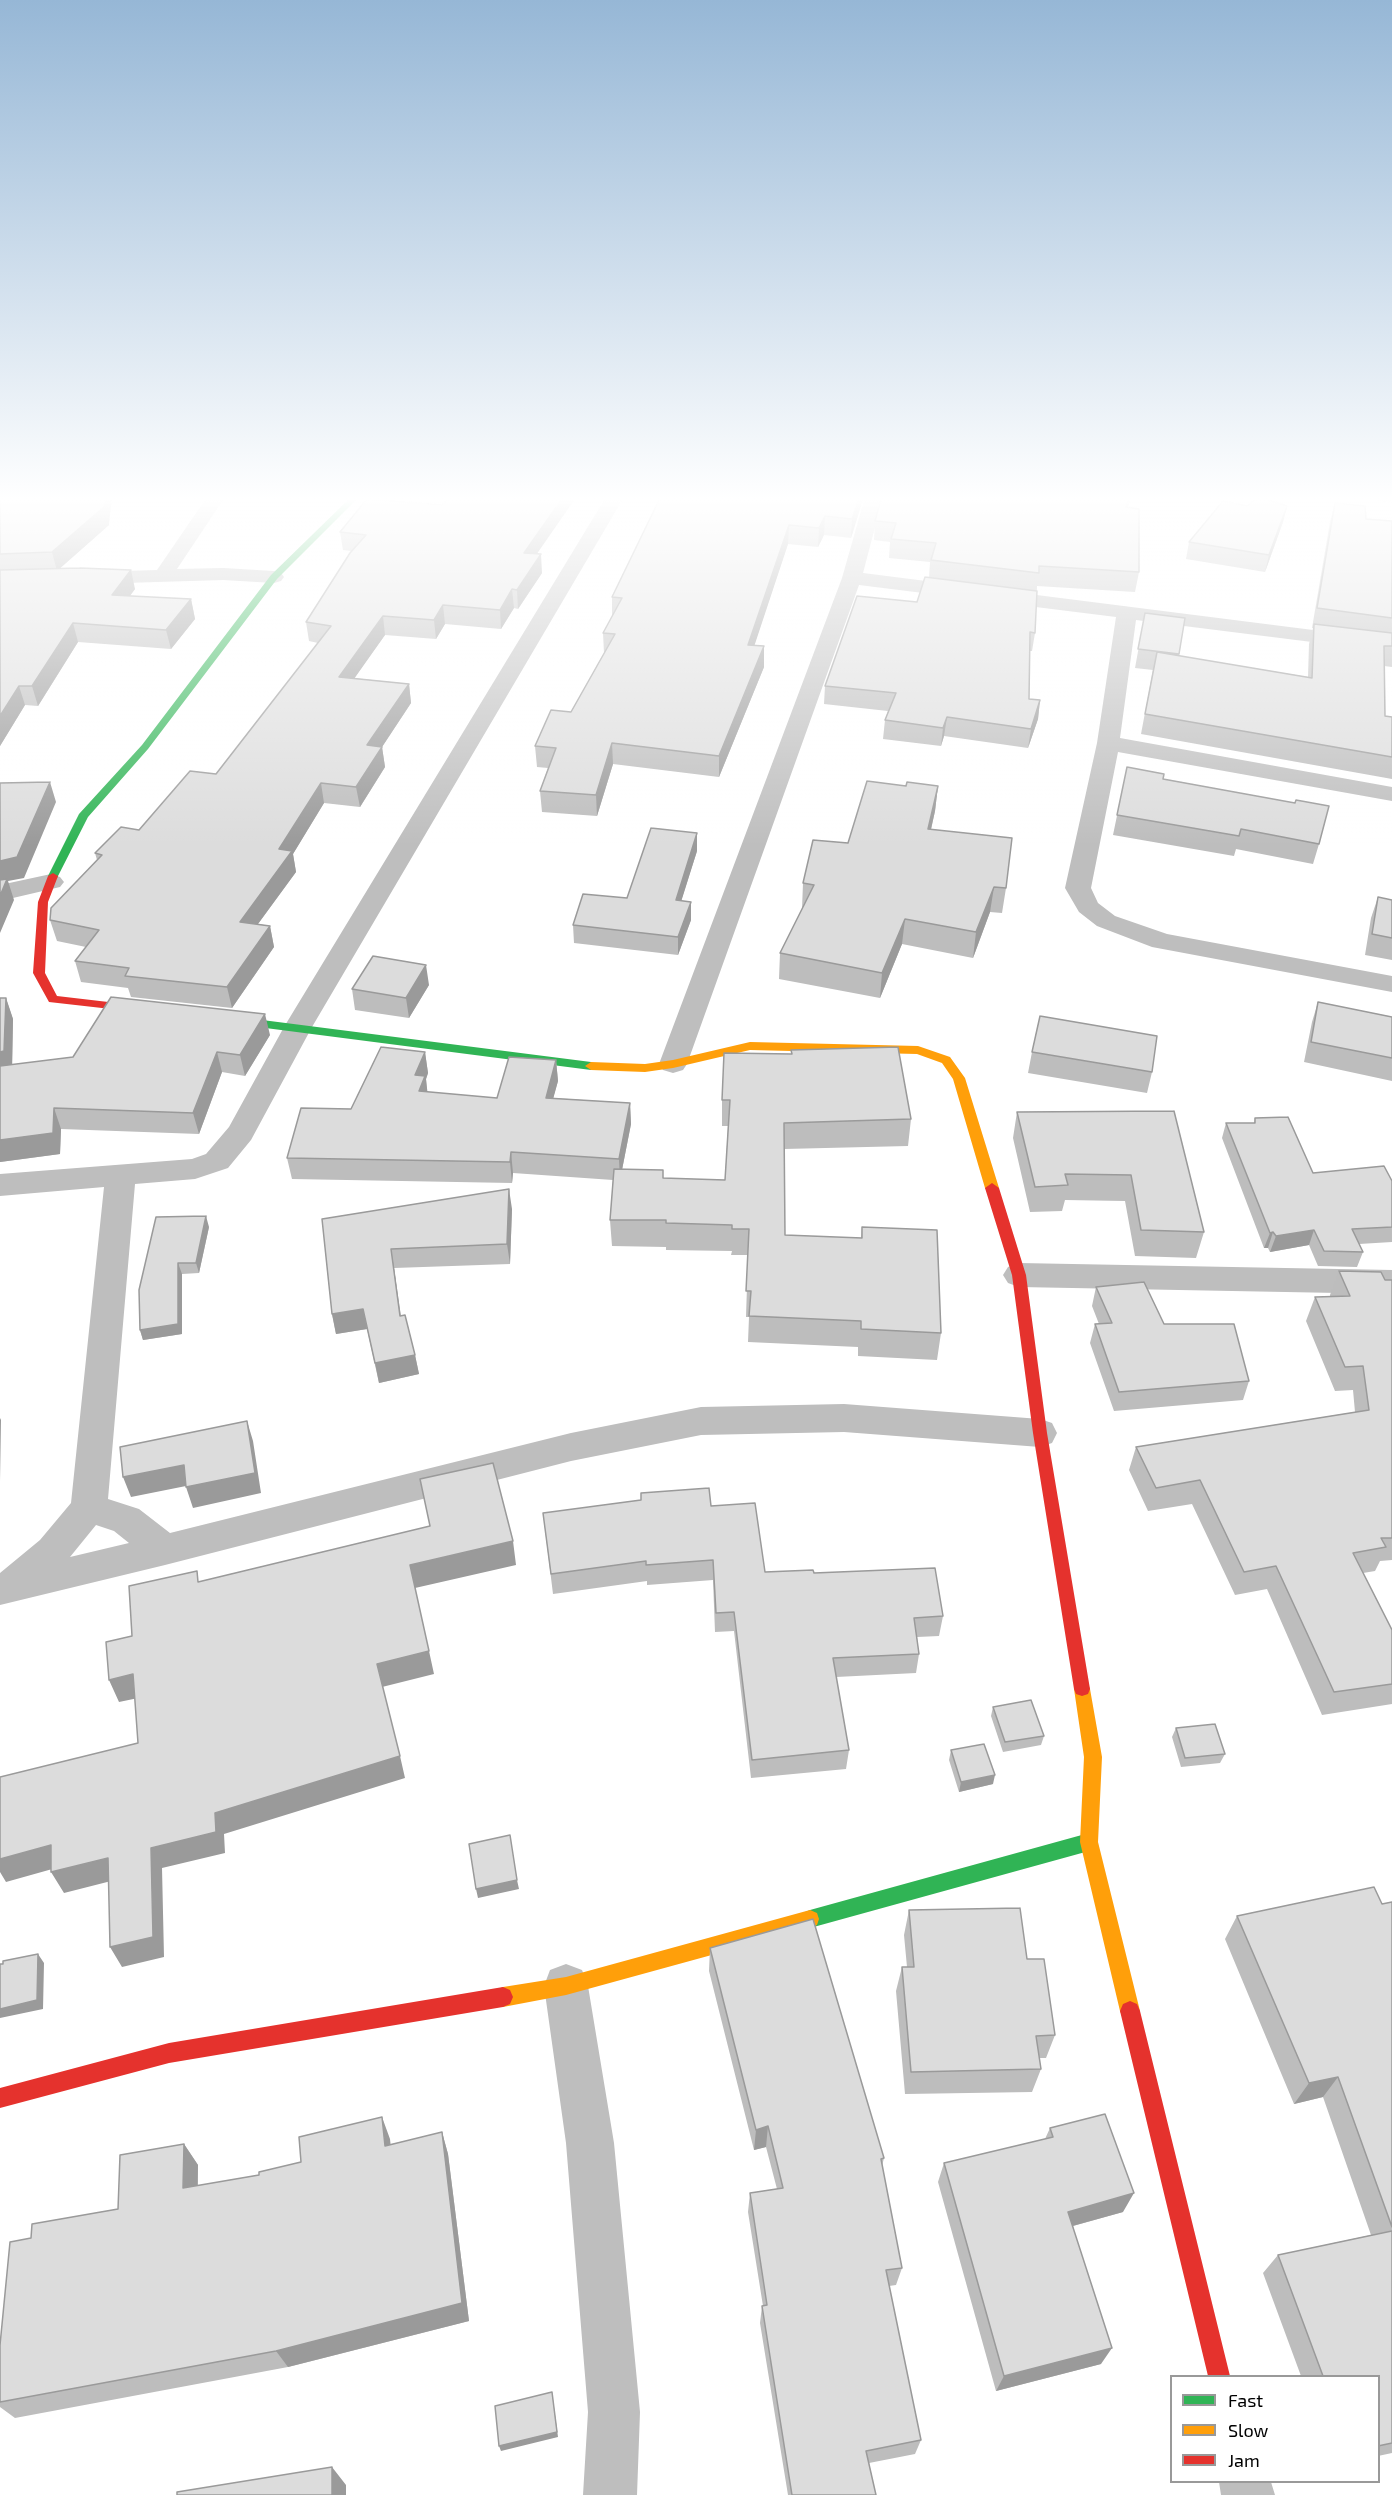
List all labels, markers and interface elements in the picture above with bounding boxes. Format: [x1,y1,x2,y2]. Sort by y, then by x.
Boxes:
legend [1170,2375,1380,2483]
text: Fast [1228,2389,1263,2411]
text: Slow [1228,2419,1268,2441]
text: Jam [1228,2449,1260,2471]

